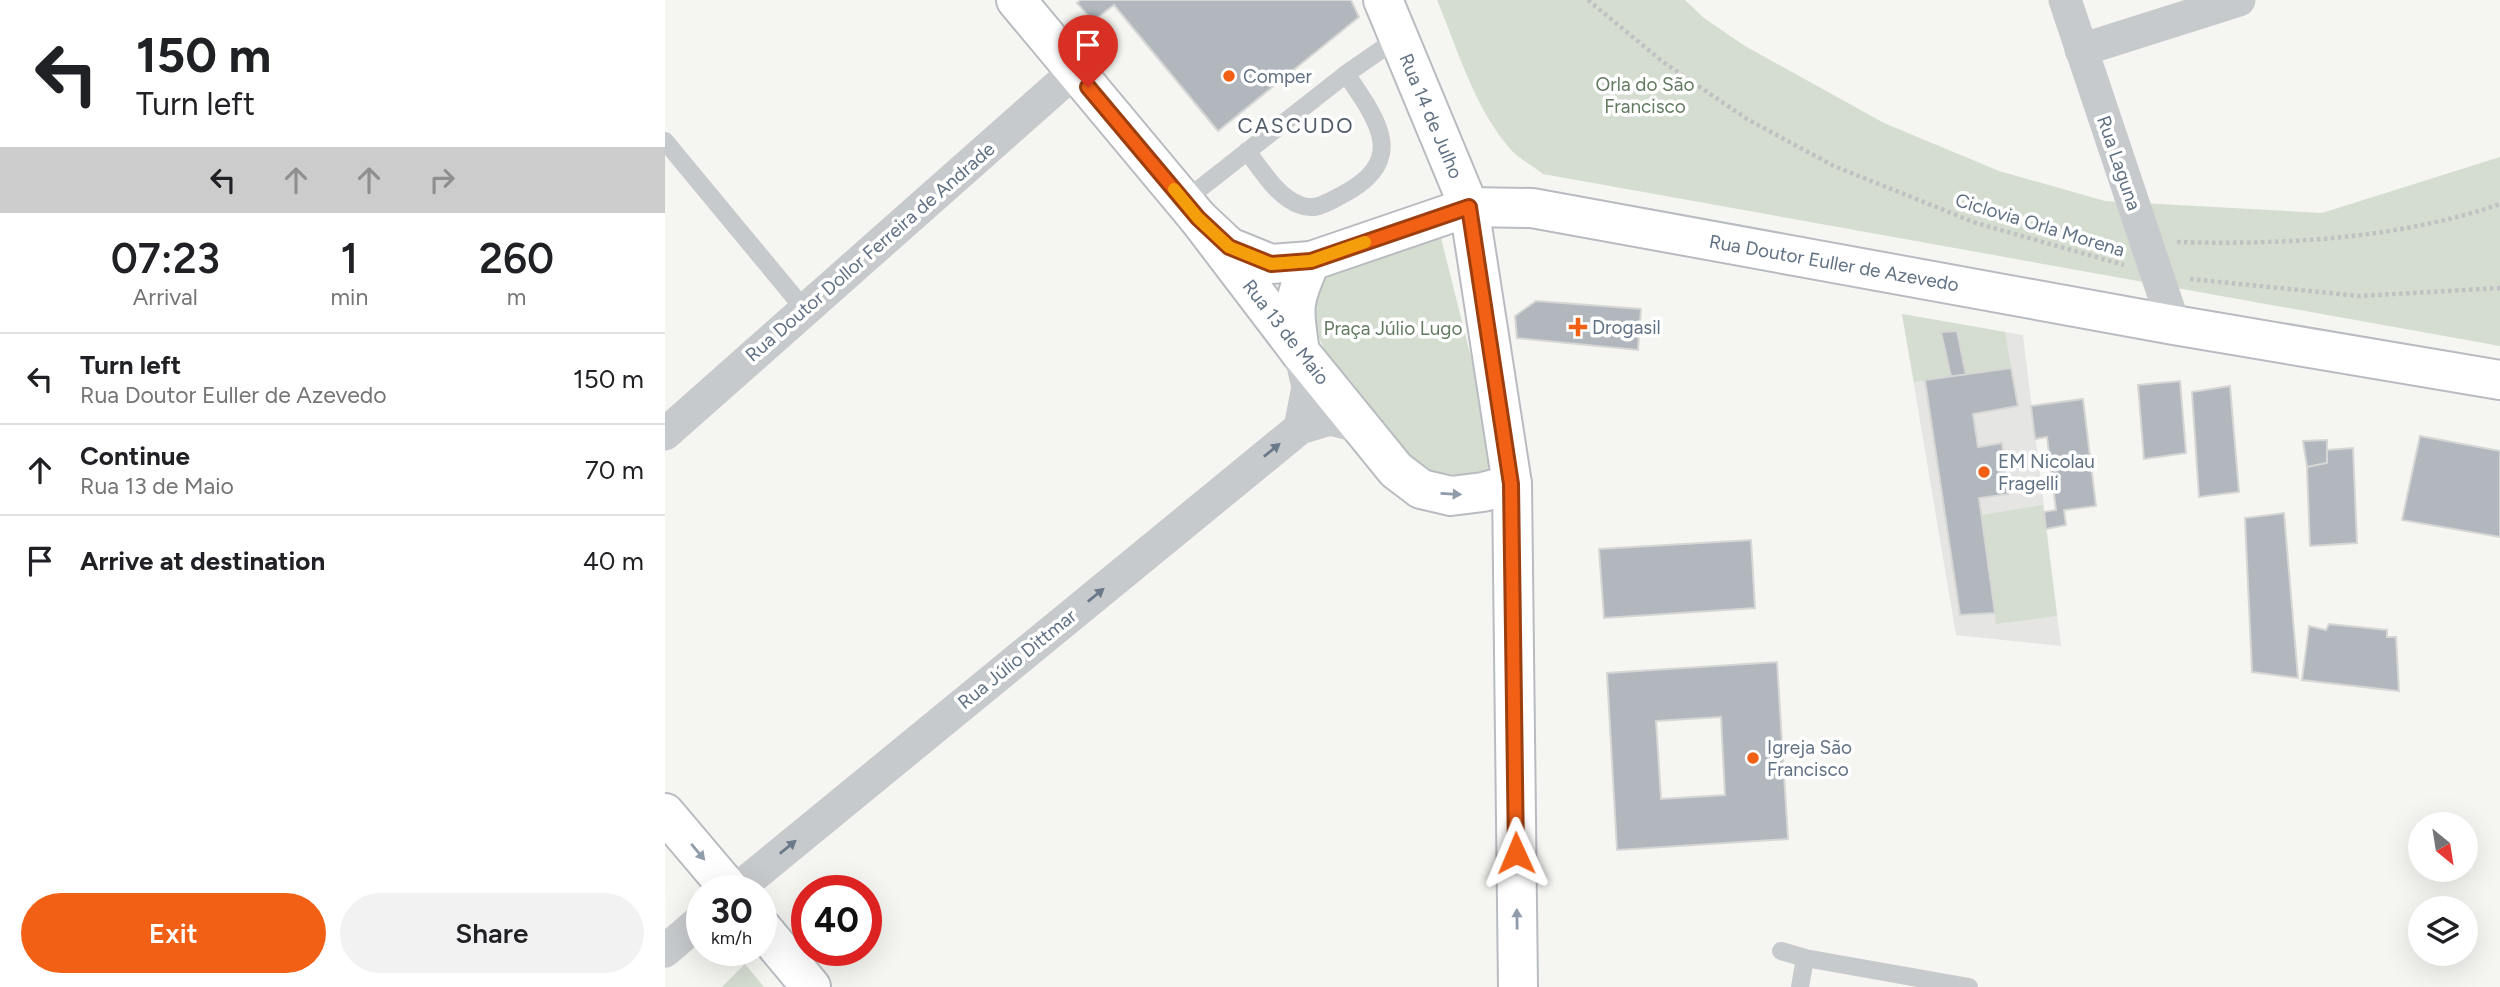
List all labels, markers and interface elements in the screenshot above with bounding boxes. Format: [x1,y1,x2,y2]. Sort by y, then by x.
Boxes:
pin [1058,15,1118,87]
text: 150 m [136,25,271,84]
icon: arrive [1069,26,1107,64]
icon: left [21,28,112,119]
street label: Rua 14 de Julho [1394,50,1468,182]
place label: Comper [1243,65,1312,88]
marker: Comper [1221,68,1237,84]
park label: Orla do São Francisco [1596,73,1694,118]
text: Turn left [136,85,255,123]
district label: CASCUDO [1238,113,1354,138]
street label: Rua Laguna [2092,113,2146,213]
street label: Rua Doutor Dollor Ferreira de Andrade [741,137,999,367]
icon: left [204,161,242,199]
icon: ahead [277,161,315,199]
icon: ahead [350,161,388,199]
icon: right [423,161,461,199]
street label: Ciclovia Orla Morena [1953,188,2127,262]
street label: Rua Doutor Euller de Azevedo [1707,230,1961,296]
text: 07:23 [111,233,220,284]
text: 1 [341,233,358,284]
text: 260 [479,233,554,284]
street label: Rua 13 de Maio [1238,275,1334,389]
text: Arrival [133,283,198,311]
text: min [331,283,368,311]
text: m [507,283,526,311]
place label: Drogasil [1592,316,1661,339]
park label: Praça Júlio Lugo [1323,317,1463,340]
marker: Drogasil [1570,319,1586,335]
text: Turn left [80,349,181,381]
icon: left [21,360,59,398]
text: 150 m [573,363,644,395]
text: Rua Doutor Euller de Azevedo [80,381,387,409]
text: Continue [80,440,190,472]
one-way arrow [1263,443,1281,458]
place label: EM Nicolau Fragelli [1998,450,2095,495]
icon: ahead [21,451,59,489]
text: 70 m [585,454,644,486]
marker: EM Nicolau Fragelli [1976,464,1992,480]
text: Rua 13 de Maio [80,472,234,500]
one-way arrow [1440,488,1462,499]
icon: arrive [21,542,59,580]
text: Arrive at destination [80,545,325,577]
text: 40 m [583,545,644,577]
one-way arrow [1087,587,1105,602]
street label: Rua Júlio Dittmar [953,604,1081,714]
place label: Igreja São Francisco [1767,736,1852,781]
marker: Igreja São Francisco [1745,750,1761,766]
north arrow [2408,812,2478,882]
map controls [2408,812,2478,966]
position arrow [1479,816,1553,890]
one-way arrow [778,840,796,855]
one-way arrow [690,843,705,860]
speed limit sign: 40 [791,875,882,966]
text: 30 [710,890,753,932]
button: Exit [21,893,326,973]
button: Share [340,893,644,973]
button: layers [2408,896,2478,966]
one-way arrow [1511,908,1523,930]
text: km/h [711,927,752,949]

